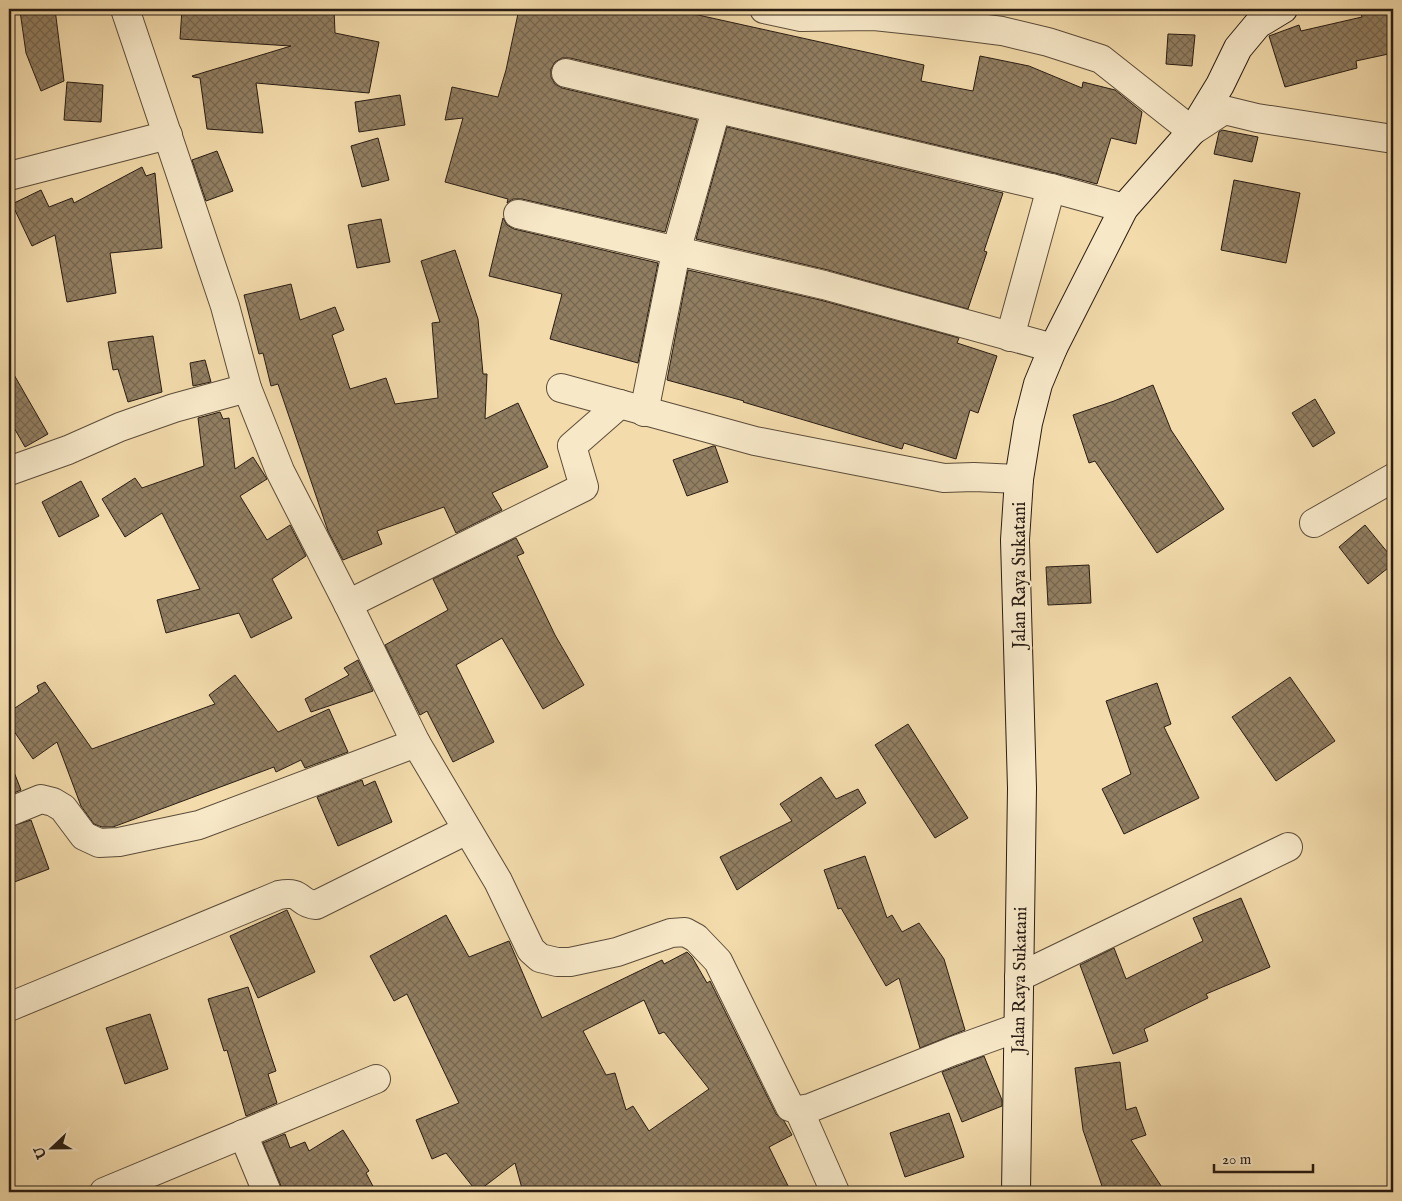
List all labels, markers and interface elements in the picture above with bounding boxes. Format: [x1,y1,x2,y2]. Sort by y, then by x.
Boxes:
street label: Jalan Raya Sukatani [1009,501,1032,650]
street label: Jalan Raya Sukatani [1008,906,1033,1056]
north arrow [28,1124,78,1174]
scale bar [1214,1141,1313,1173]
text: U [30,1143,52,1162]
text: 20 m [1222,1150,1252,1169]

